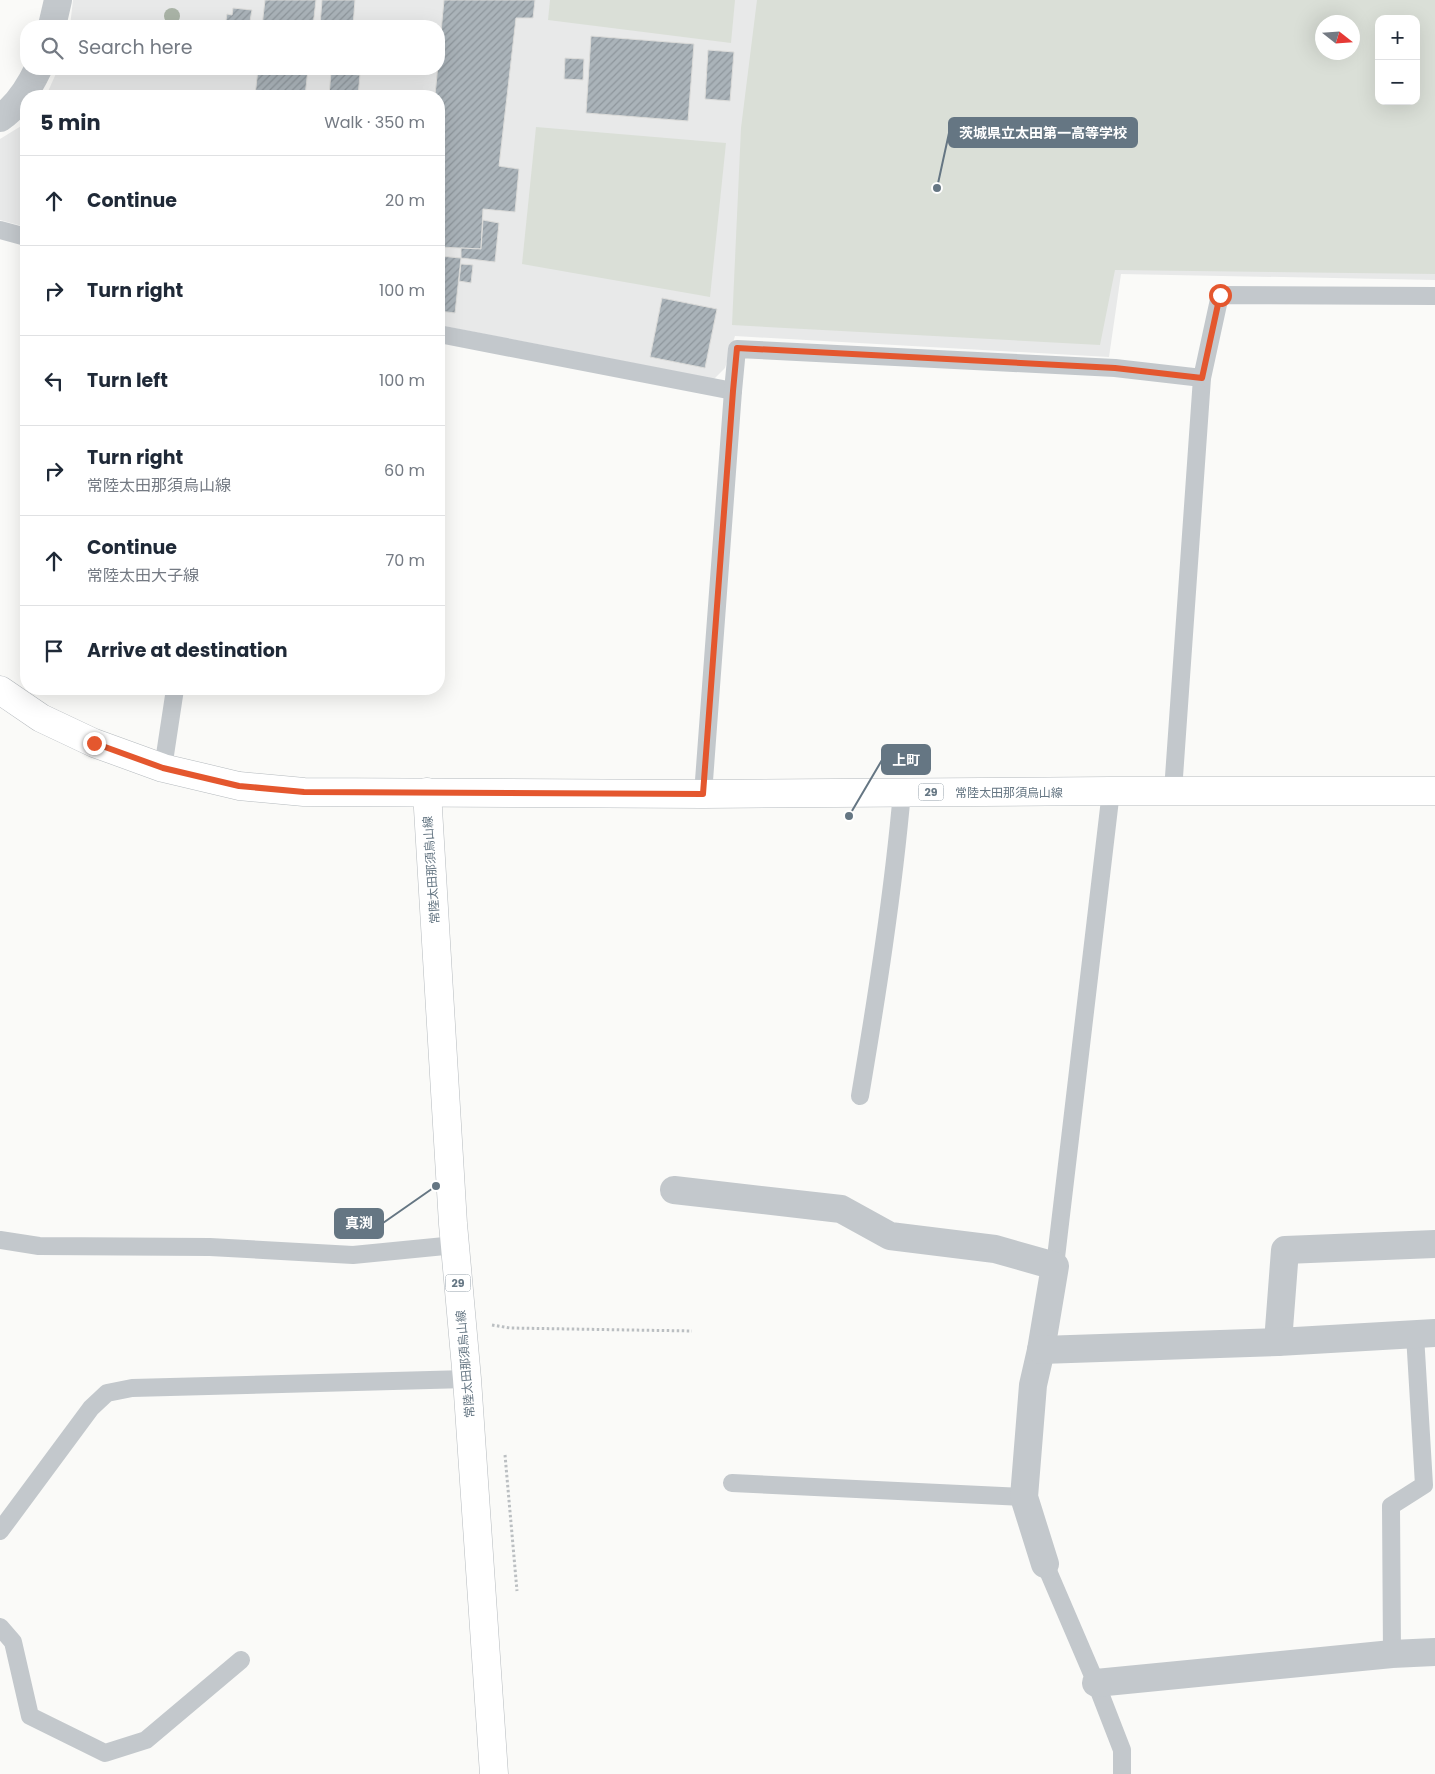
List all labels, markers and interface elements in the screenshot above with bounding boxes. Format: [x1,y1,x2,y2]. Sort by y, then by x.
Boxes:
north arrow [1315,15,1360,60]
map controls [1375,15,1420,105]
button: + [1375,15,1420,60]
search box [20,20,445,75]
icon: search [38,34,66,62]
text: Search here [78,34,192,61]
button: − [1375,60,1420,105]
text: 5 min [40,108,101,137]
text: Walk · 350 m [324,111,425,134]
callout: 茨城県立太田第一高等学校 [949,118,1137,147]
text: 茨城県立太田第一高等学校 [959,123,1127,143]
icon: ahead [40,187,68,215]
text: Continue [87,187,177,214]
text: 20 m [385,189,425,212]
icon: right [40,277,68,305]
text: Turn right [87,277,183,304]
text: 100 m [379,279,425,302]
route start [1209,284,1232,307]
icon: left [40,367,68,395]
text: Turn left [87,367,168,394]
text: 100 m [379,369,425,392]
text: Turn right [87,444,183,471]
icon: right [40,457,68,485]
text: 60 m [384,459,425,482]
text: 常陸太田那須烏山線 [87,474,231,497]
text: Continue [87,534,177,561]
icon: ahead [40,547,68,575]
text: 70 m [385,549,425,572]
text: 常陸太田大子線 [87,564,199,587]
icon: arrive [40,637,68,665]
text: Arrive at destination [87,637,288,664]
route end [83,732,106,755]
callout: 上町 [882,745,930,774]
text: 上町 [892,750,920,770]
road number: 29 [918,784,944,800]
street label: 常陸太田那須烏山線 [955,784,1063,801]
street label: 常陸太田那須烏山線 [419,816,443,924]
callout: 真渕 [335,1209,383,1238]
text: 真渕 [345,1213,373,1233]
road number: 29 [446,1275,470,1292]
street label: 常陸太田那須烏山線 [452,1309,478,1419]

